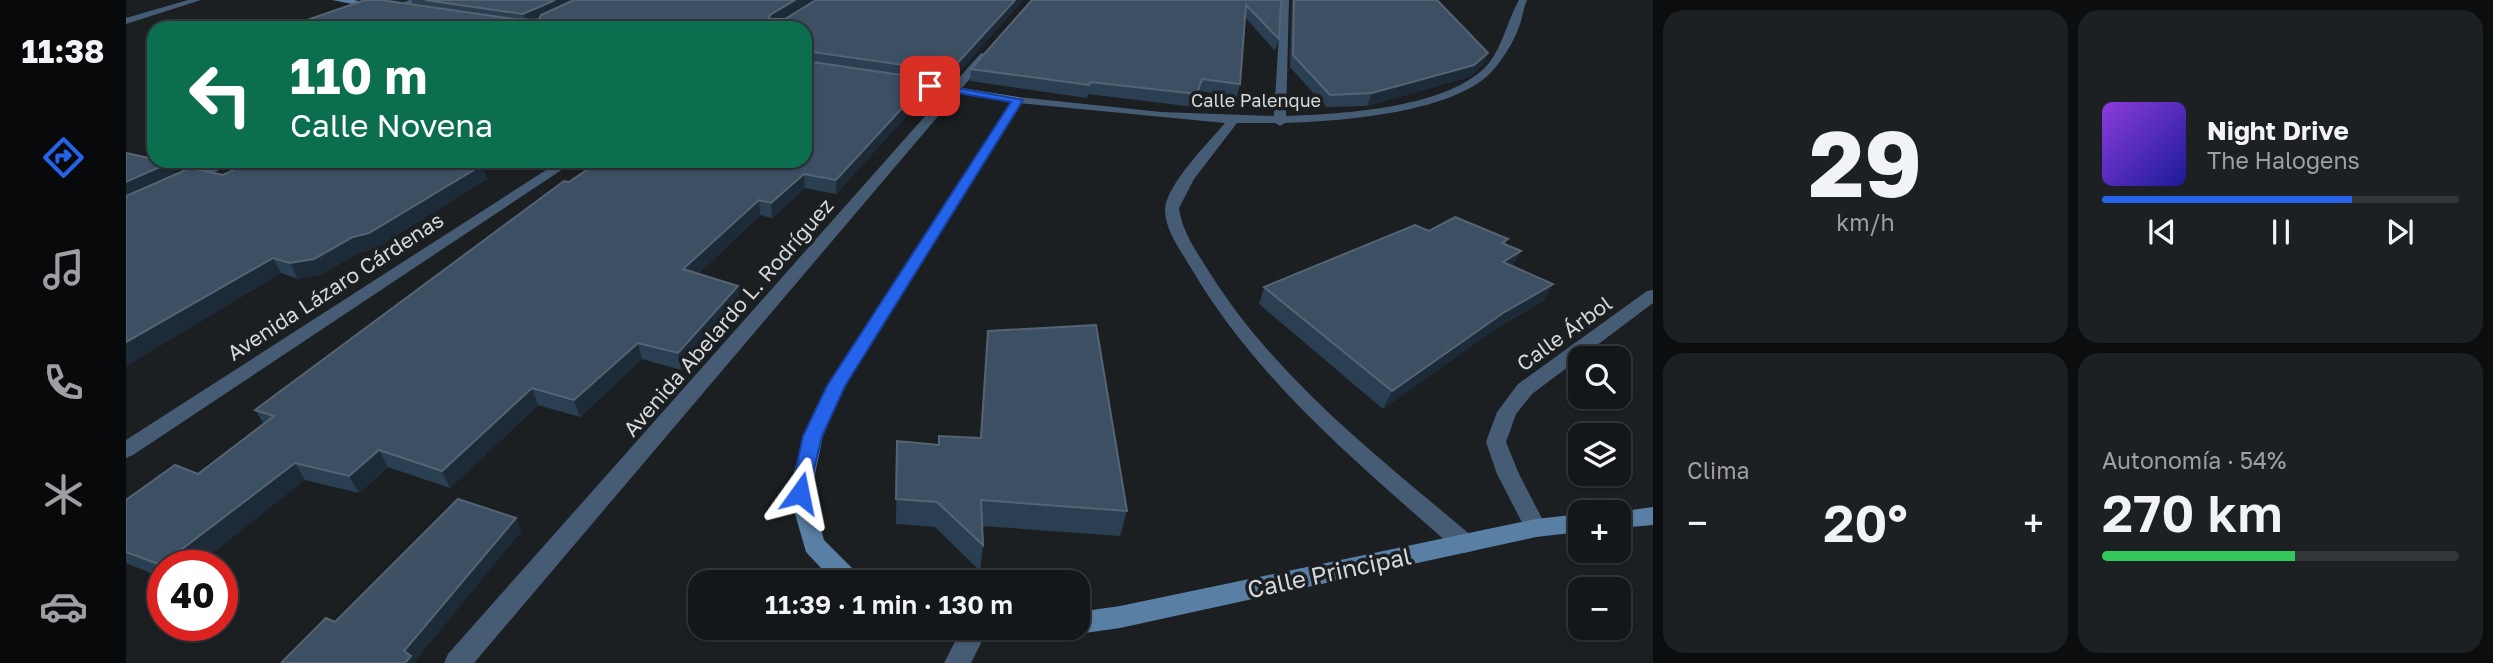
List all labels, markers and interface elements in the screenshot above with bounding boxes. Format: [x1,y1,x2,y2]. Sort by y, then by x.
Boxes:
text: 11:38 [21,32,105,70]
text: 110 m [290,46,427,105]
icon: left [175,49,266,140]
pin [900,56,960,116]
icon: arrive [911,67,949,105]
street label: Calle Palenque [1191,89,1321,111]
text: Calle Novena [290,106,493,144]
text: 29 [1809,108,1922,217]
text: Night Drive [2207,115,2349,146]
icon: directions [39,133,88,182]
text: The Halogens [2207,146,2360,174]
street label: Avenida Abelardo L. Rodríguez [617,193,839,441]
street label: Avenida Lázaro Cárdenas [222,206,448,366]
text: km/h [1836,208,1895,236]
icon: previous [2143,213,2181,251]
icon: pause [2262,213,2300,251]
icon: next [2381,213,2419,251]
icon: music [39,245,88,294]
street label: Calle Árbol [1511,290,1617,376]
map controls [1568,346,1631,640]
button: search [1568,346,1631,409]
icon: phone [39,358,88,407]
button: layers [1568,423,1631,486]
text: Autonomía · 54% [2102,446,2286,474]
position arrow [763,456,837,530]
text: Clima [1687,456,1750,484]
icon: climate [39,470,88,519]
text: 270 km [2102,481,2283,543]
text: 20° [1823,491,1908,553]
button: + [1568,500,1631,563]
text: − [1687,500,1708,545]
text: + [2023,500,2044,545]
street label: Calle Principal [1244,540,1414,604]
speed limit sign: 40 [147,550,238,641]
button: − [1568,577,1631,640]
icon: car [39,582,88,631]
text: 11:39 · 1 min · 130 m [765,589,1013,620]

